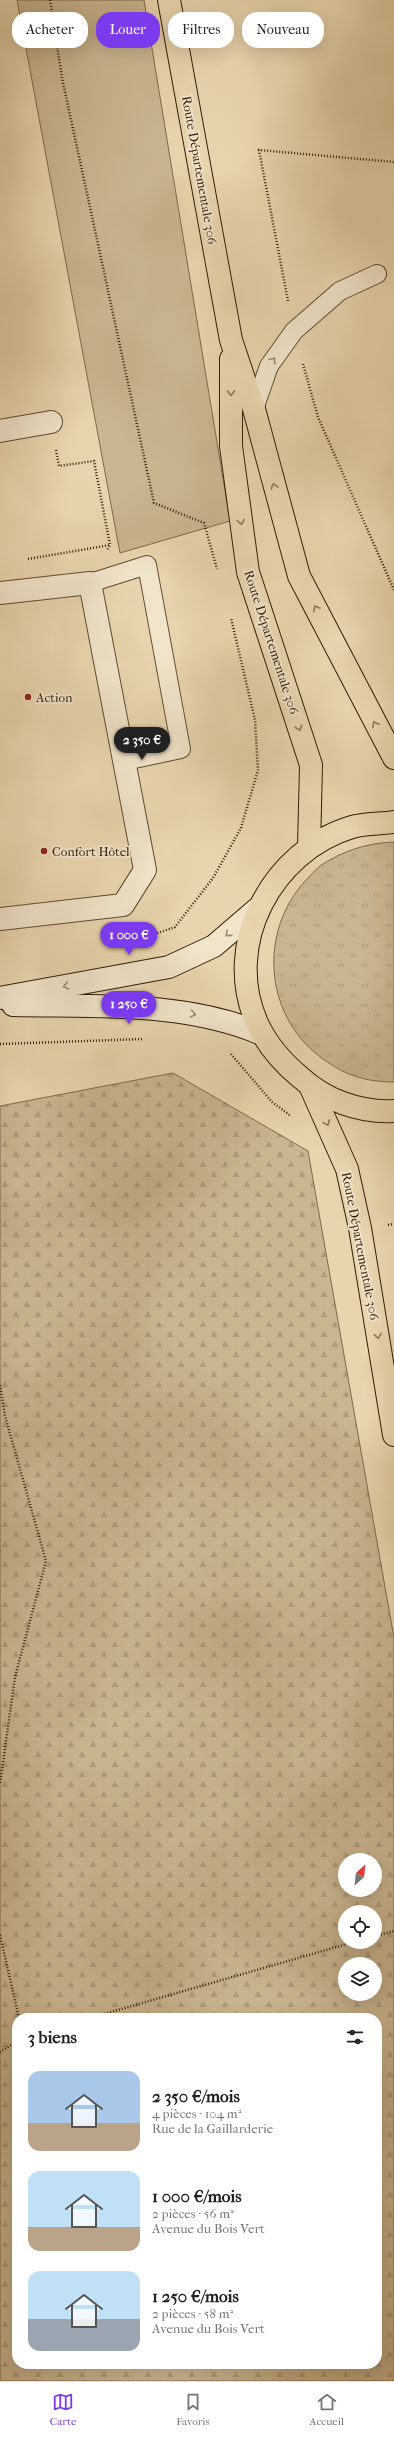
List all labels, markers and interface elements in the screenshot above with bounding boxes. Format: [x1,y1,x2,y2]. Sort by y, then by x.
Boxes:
chip: Acheter [12,12,88,48]
chip: Louer [96,12,160,48]
chip: Filtres [168,12,234,48]
chip: Nouveau [242,12,324,48]
street label: Route Départementale 306 [179,95,220,246]
one-way arrow [268,357,276,364]
one-way arrow [227,390,235,396]
one-way arrow [271,482,279,489]
one-way arrow [236,519,245,525]
street label: Route Départementale 306 [241,568,302,717]
one-way arrow [313,605,320,613]
place label: Action [35,690,73,705]
marker: Action [23,692,33,702]
one-way arrow [373,721,380,728]
one-way arrow [294,724,303,731]
pin: 2 350 € [105,727,179,761]
text: 2 350 € [123,732,161,747]
place label: Confort Hôtel [52,844,130,859]
marker: Confort Hôtel [39,846,49,856]
pin: 1 000 € [92,922,166,956]
text: 1 000 € [109,927,149,942]
one-way arrow [225,930,232,937]
one-way arrow [63,981,69,989]
pin: 1 250 € [92,991,166,1025]
text: 1 250 € [110,996,148,1011]
one-way arrow [189,1009,196,1018]
one-way arrow [322,1119,330,1127]
street label: Route Départementale 306 [339,1171,382,1322]
one-way arrow [373,1333,382,1339]
north arrow [338,1853,382,1897]
map controls [338,1853,382,2001]
button: locate [338,1905,382,1949]
button: layers [338,1957,382,2001]
icon: filters [344,2026,366,2048]
text: 3 biens [28,2027,77,2047]
text: 2 350 €/mois [152,2086,240,2106]
icon: home [60,2087,108,2135]
text: 4 pièces · 104 m² [152,2106,241,2121]
text: Rue de la Gaillarderie [152,2121,273,2136]
text: 1 000 €/mois [152,2186,242,2206]
icon: home [60,2187,108,2235]
text: 2 pièces · 56 m² [152,2206,234,2221]
text: Avenue du Bois Vert [152,2221,265,2236]
text: 1 250 €/mois [152,2286,239,2306]
icon: home [60,2287,108,2335]
text: 2 pièces · 58 m² [152,2306,233,2321]
text: Avenue du Bois Vert [152,2321,265,2336]
tab: Carte [50,2391,76,2428]
tab: Favoris [176,2391,210,2428]
tab: Accueil [309,2391,344,2428]

